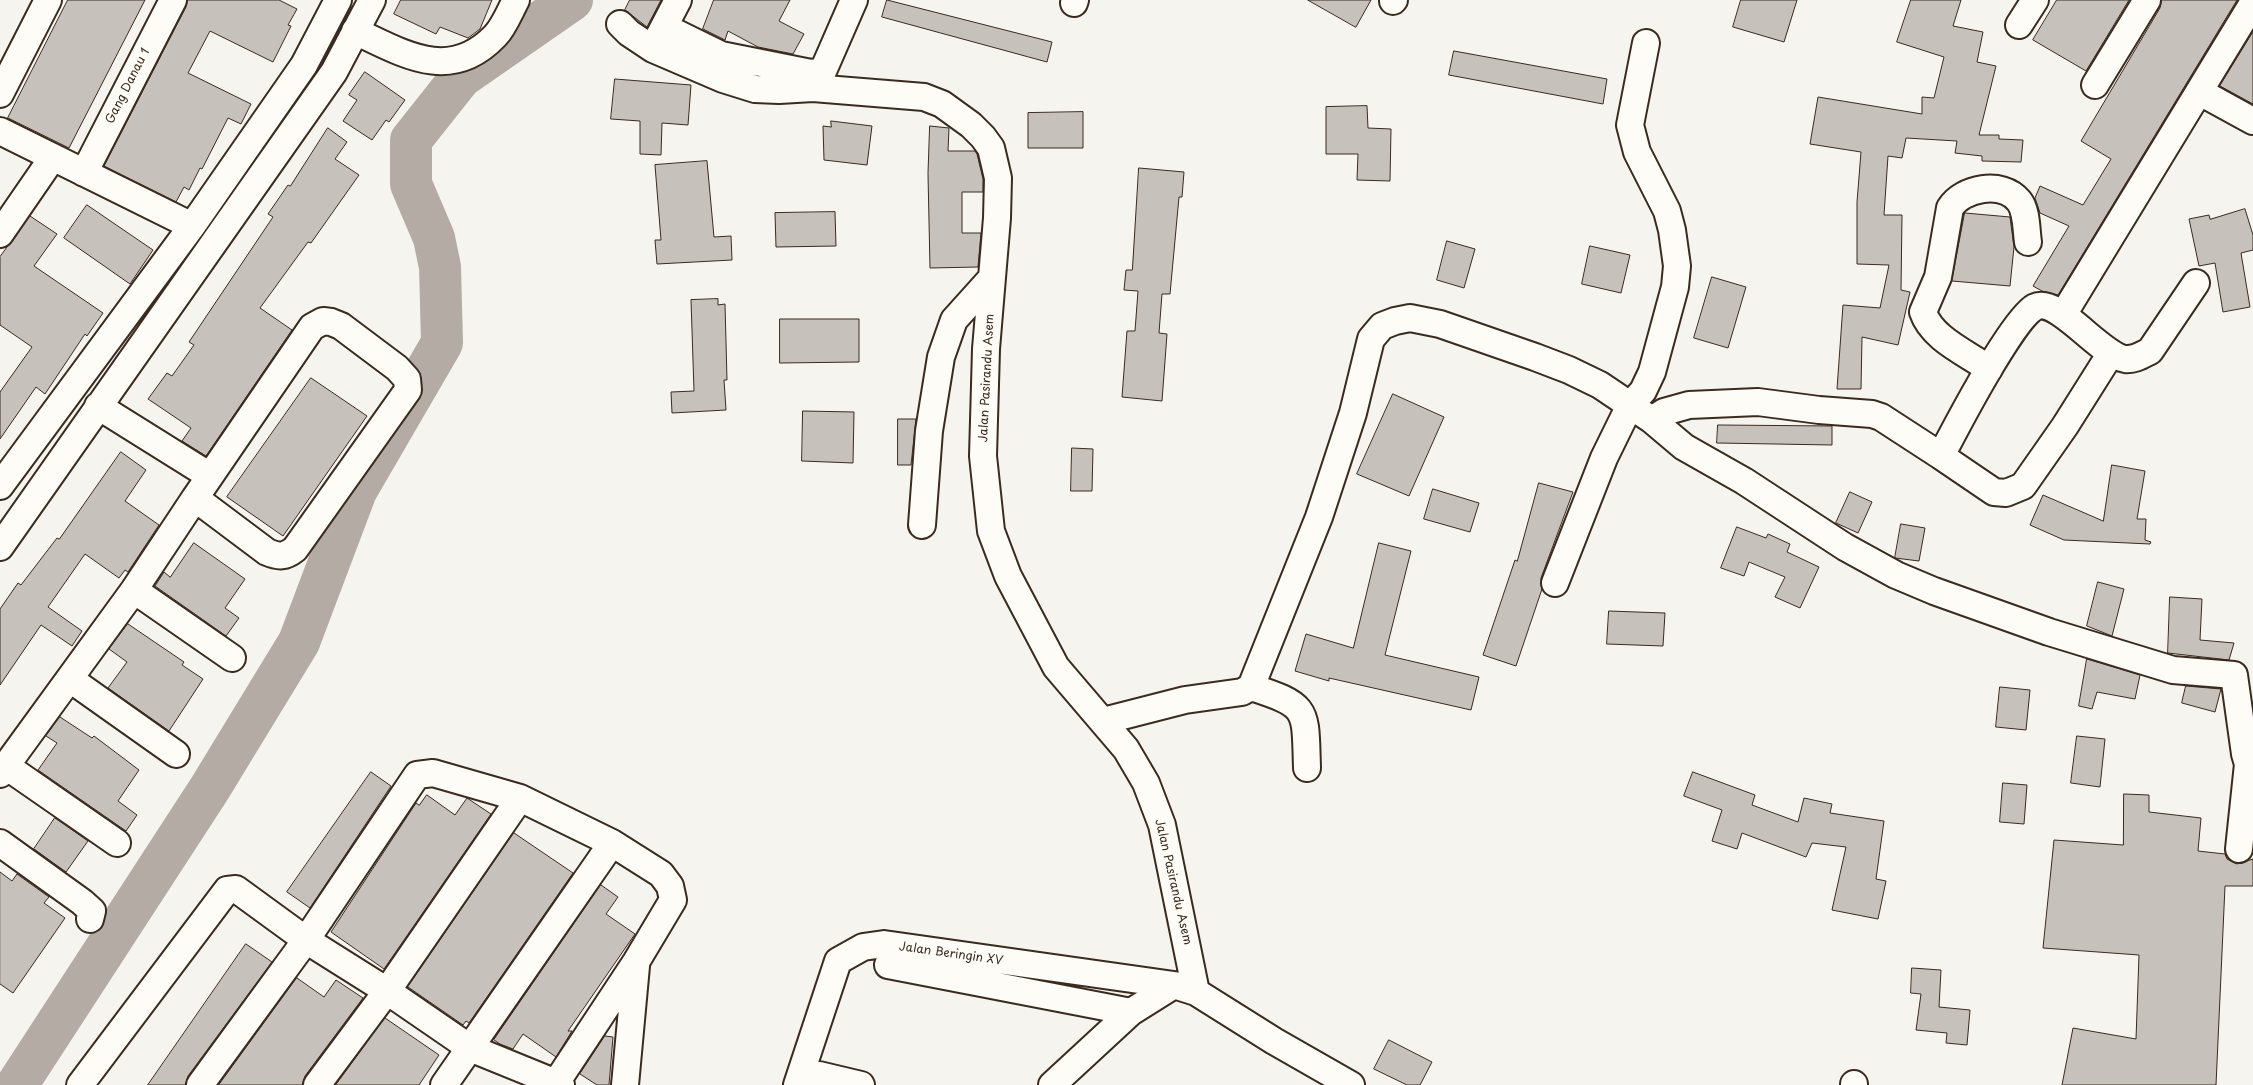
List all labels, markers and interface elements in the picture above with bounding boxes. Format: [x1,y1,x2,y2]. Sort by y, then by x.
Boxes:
street label: Gang Danau 1 [103,46,153,126]
street label: Jalan Pasirandu Asem [976,313,998,443]
street label: Jalan Pasirandu Asem [1152,818,1194,946]
street label: Jalan Beringin XV [898,940,1004,968]

